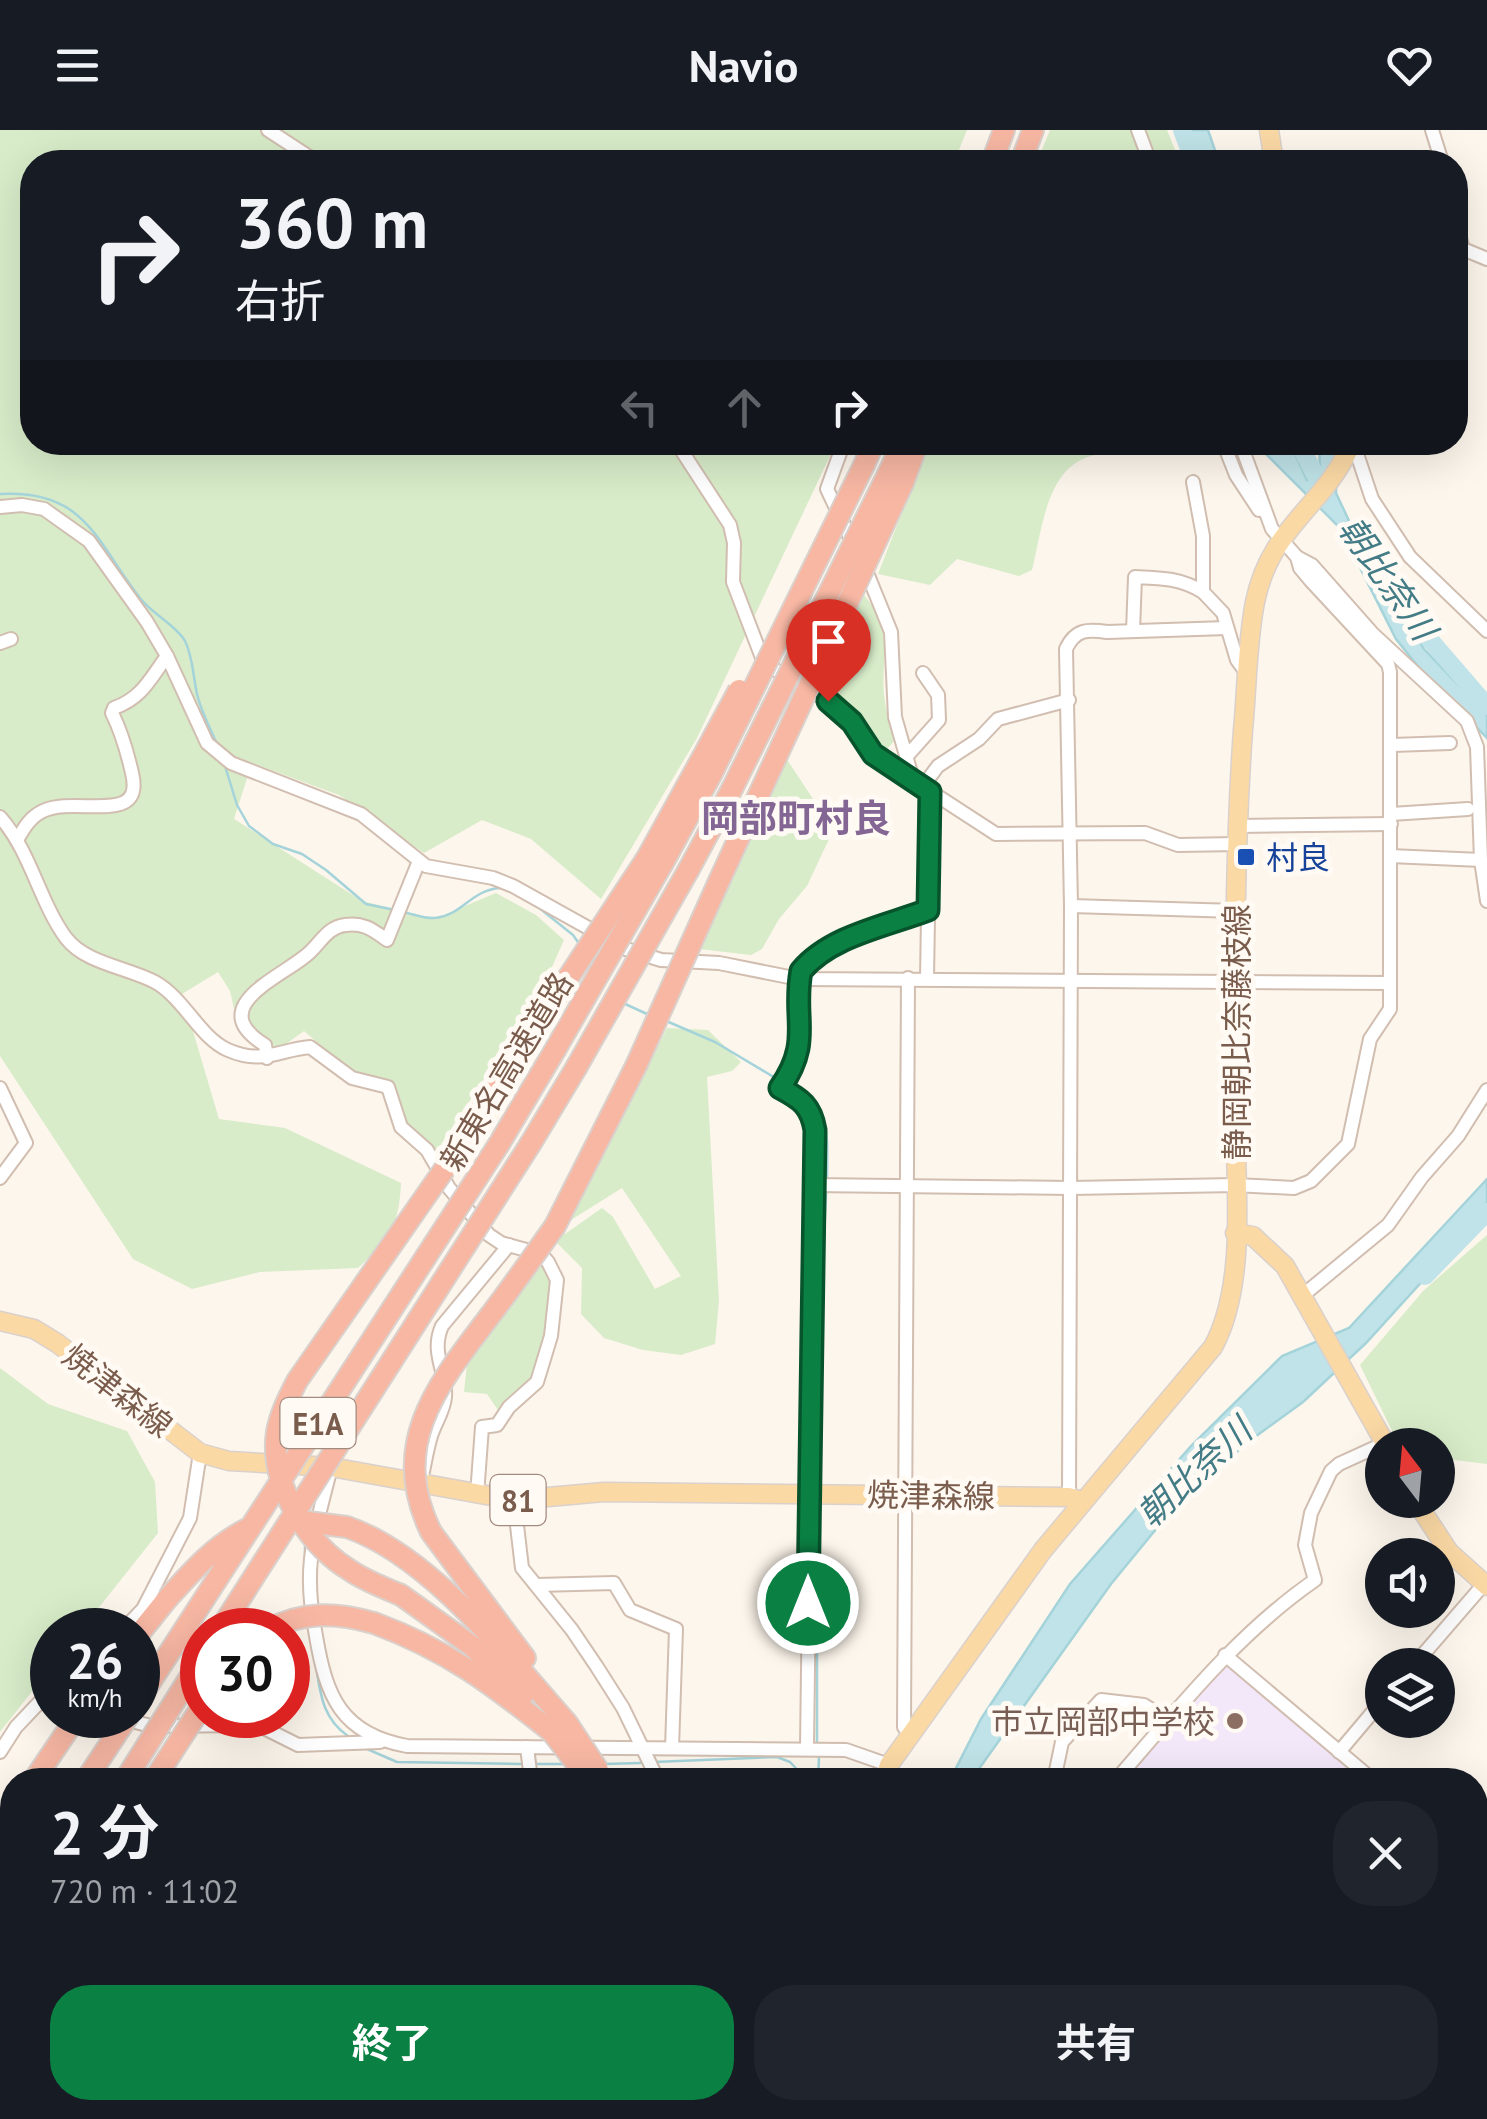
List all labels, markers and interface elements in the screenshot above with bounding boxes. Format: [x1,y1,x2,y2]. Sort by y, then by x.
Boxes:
text: Navio [689,36,798,94]
icon: menu [50,38,105,93]
icon: heart [1382,38,1437,93]
text: 360 m [235,177,428,267]
icon: right [70,190,200,320]
text: 右折 [235,271,325,329]
icon: left [612,380,667,435]
icon: ahead [717,380,772,435]
icon: right [822,380,877,435]
water label: 朝比奈川 [1329,507,1449,652]
pin [786,599,871,702]
icon: arrive [801,614,856,669]
district label: 岡部町村良 [701,793,891,842]
place label: 村良 [1266,836,1330,878]
marker: 村良 [1235,846,1257,868]
street label: 静岡朝比奈藤枝線 [1215,904,1257,1160]
street label: 新東名高速道路 [430,964,582,1178]
street label: 焼津森線 [55,1334,181,1446]
road number: E1A [280,1398,356,1448]
water label: 朝比奈川 [1127,1405,1264,1537]
north arrow [1365,1428,1455,1518]
map controls [1365,1428,1455,1738]
street label: 焼津森線 [867,1473,995,1517]
road number: 81 [490,1475,546,1525]
button: sound [1365,1538,1455,1628]
position arrow [756,1551,860,1655]
speed limit sign: 30 [180,1608,310,1738]
text: 26 [67,1628,123,1693]
button: layers [1365,1648,1455,1738]
text: km/h [68,1682,122,1714]
place label: 市立岡部中学校 [991,1700,1215,1742]
marker: 市立岡部中学校 [1224,1710,1246,1732]
text: 2 分 [50,1793,159,1871]
button: close [1333,1801,1438,1906]
text: 720 m · 11:02 [50,1870,239,1912]
button: 終了 [50,1985,734,2100]
button: 共有 [754,1985,1438,2100]

